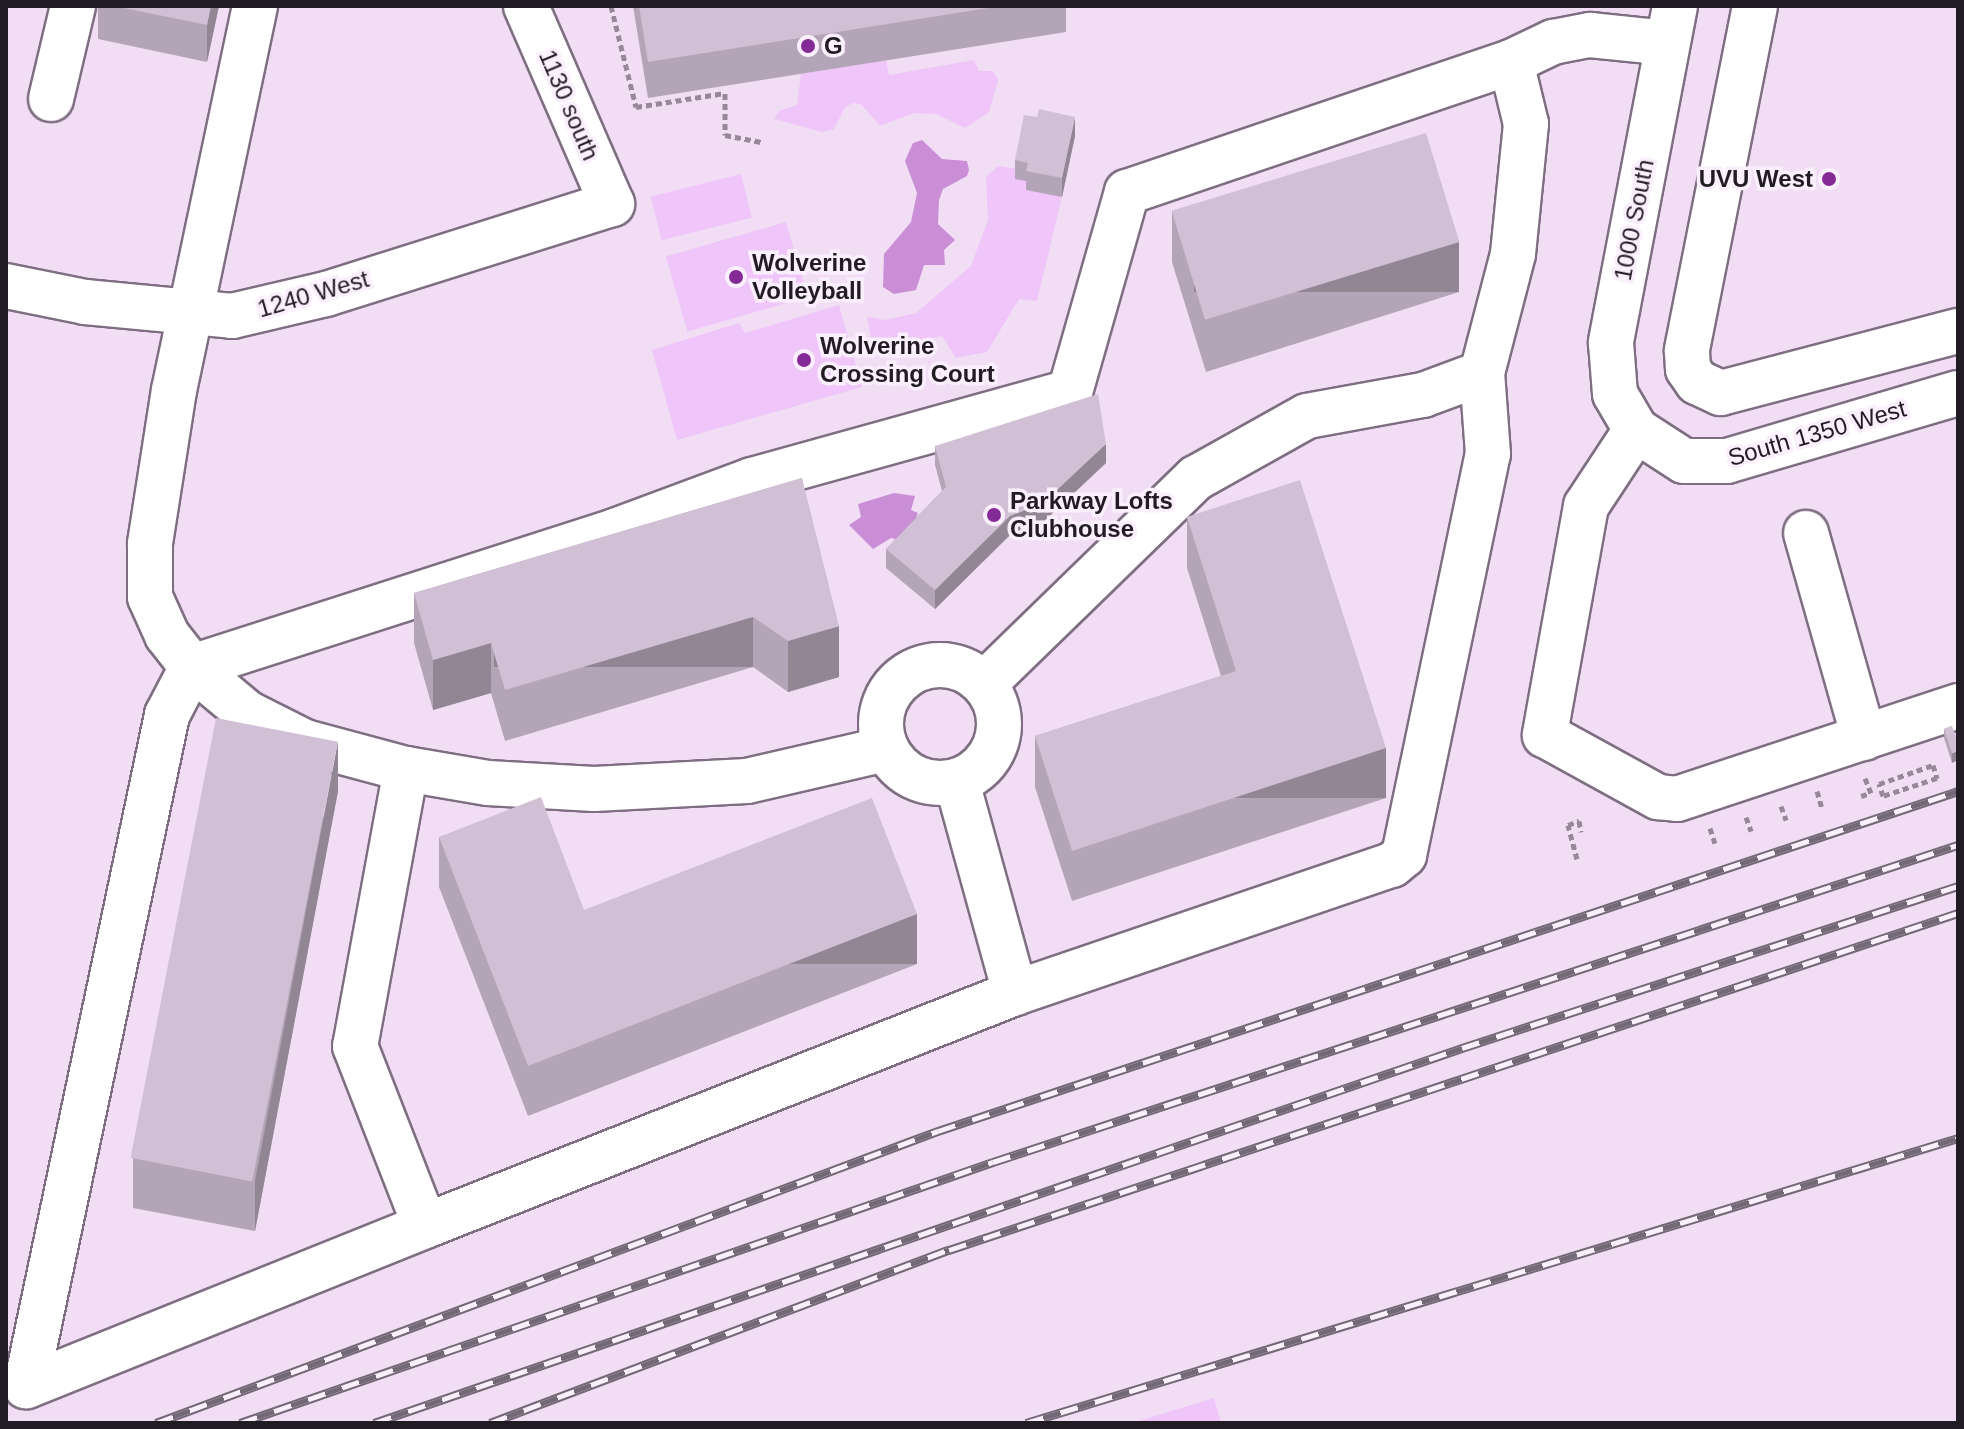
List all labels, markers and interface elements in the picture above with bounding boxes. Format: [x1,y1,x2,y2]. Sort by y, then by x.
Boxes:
place label: G [824,32,843,60]
marker: G [799,37,817,55]
street label: 1130 south [533,46,605,164]
street label: 1000 South [1608,157,1660,283]
place label: UVU West [1699,165,1813,193]
marker: UVU West [1820,170,1838,188]
place label: Wolverine Volleyball [752,249,866,305]
street label: 1240 West [254,264,372,324]
marker: Wolverine Volleyball [727,268,745,286]
place label: Wolverine Crossing Court [820,332,995,388]
marker: Wolverine Crossing Court [795,351,813,369]
street label: South 1350 West [1725,394,1909,472]
place label: Parkway Lofts Clubhouse [1010,487,1173,543]
marker: Parkway Lofts Clubhouse [985,506,1003,524]

